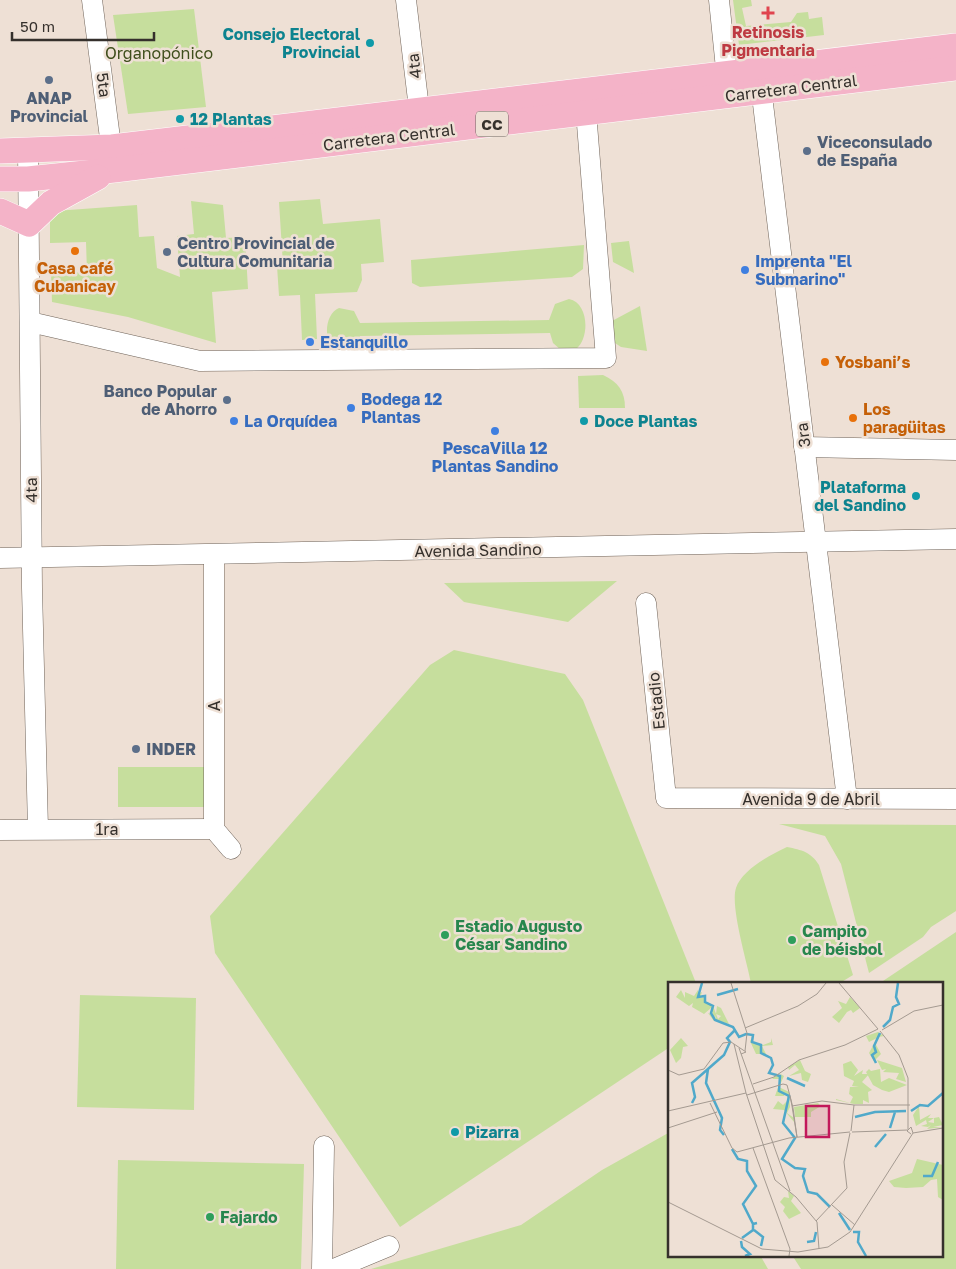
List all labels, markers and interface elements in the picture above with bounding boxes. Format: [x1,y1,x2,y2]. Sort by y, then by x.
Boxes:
marker: Retinosis Pigmentaria [761,6,775,20]
scale bar [12,10,155,42]
text: 50 m [20,17,55,35]
place label: Retinosis Pigmentaria [721,22,815,60]
place label: Consejo Electoral Provincial [222,24,361,62]
marker: Consejo Electoral Provincial [364,37,376,49]
park label: Organopónico [105,43,213,63]
street label: 4ta [403,52,425,80]
street label: Carretera Central [724,70,858,106]
street label: 5ta [93,72,115,98]
marker: ANAP Provincial [43,74,55,86]
place label: ANAP Provincial [10,88,89,126]
place label: 12 Plantas [190,109,272,129]
road number: CC [476,112,508,136]
marker: 12 Plantas [174,113,186,125]
street label: Carretera Central [322,119,456,155]
place label: Viceconsulado de España [817,132,933,170]
marker: Viceconsulado de España [801,145,813,157]
place label: Centro Provincial de Cultura Comunitaria [177,233,335,271]
marker: Casa café Cubanicay [69,245,81,257]
marker: Centro Provincial de Cultura Comunitaria [161,246,173,258]
place label: Imprenta "El Submarino" [755,251,852,289]
place label: Casa café Cubanicay [34,258,116,296]
marker: Imprenta "El Submarino" [739,264,751,276]
place label: Estanquillo [320,332,409,352]
marker: Estanquillo [304,336,316,348]
place label: Yosbani’s [835,352,910,372]
marker: Yosbani’s [819,356,831,368]
place label: Banco Popular de Ahorro [104,381,217,419]
place label: Bodega 12 Plantas [361,389,443,427]
marker: Banco Popular de Ahorro [221,394,233,406]
place label: Los paragüitas [863,399,946,437]
marker: Bodega 12 Plantas [345,402,357,414]
place label: La Orquídea [244,411,337,431]
place label: Doce Plantas [594,411,697,431]
marker: Los paragüitas [847,412,859,424]
marker: La Orquídea [228,415,240,427]
marker: Doce Plantas [578,415,590,427]
street label: 3ra [792,422,814,448]
marker: PescaVilla 12 Plantas Sandino [489,425,501,437]
place label: PescaVilla 12 Plantas Sandino [432,438,559,476]
street label: 4ta [21,477,41,503]
place label: Plataforma del Sandino [814,477,906,515]
marker: Plataforma del Sandino [910,490,922,502]
street label: Avenida Sandino [414,539,542,561]
street label: Estadio [643,671,669,731]
street label: A [204,700,224,711]
place label: INDER [146,739,196,759]
marker: INDER [130,743,142,755]
street label: Avenida 9 de Abril [742,789,880,809]
street label: 1ra [96,819,118,839]
place label: Estadio Augusto César Sandino [455,916,583,954]
place label: Campito de béisbol [802,921,883,959]
marker: Estadio Augusto César Sandino [439,929,451,941]
marker: Campito de béisbol [786,934,798,946]
inset map [668,982,944,1256]
place label: Pizarra [465,1122,519,1142]
marker: Pizarra [449,1126,461,1138]
place label: Fajardo [220,1207,278,1227]
marker: Fajardo [204,1211,216,1223]

